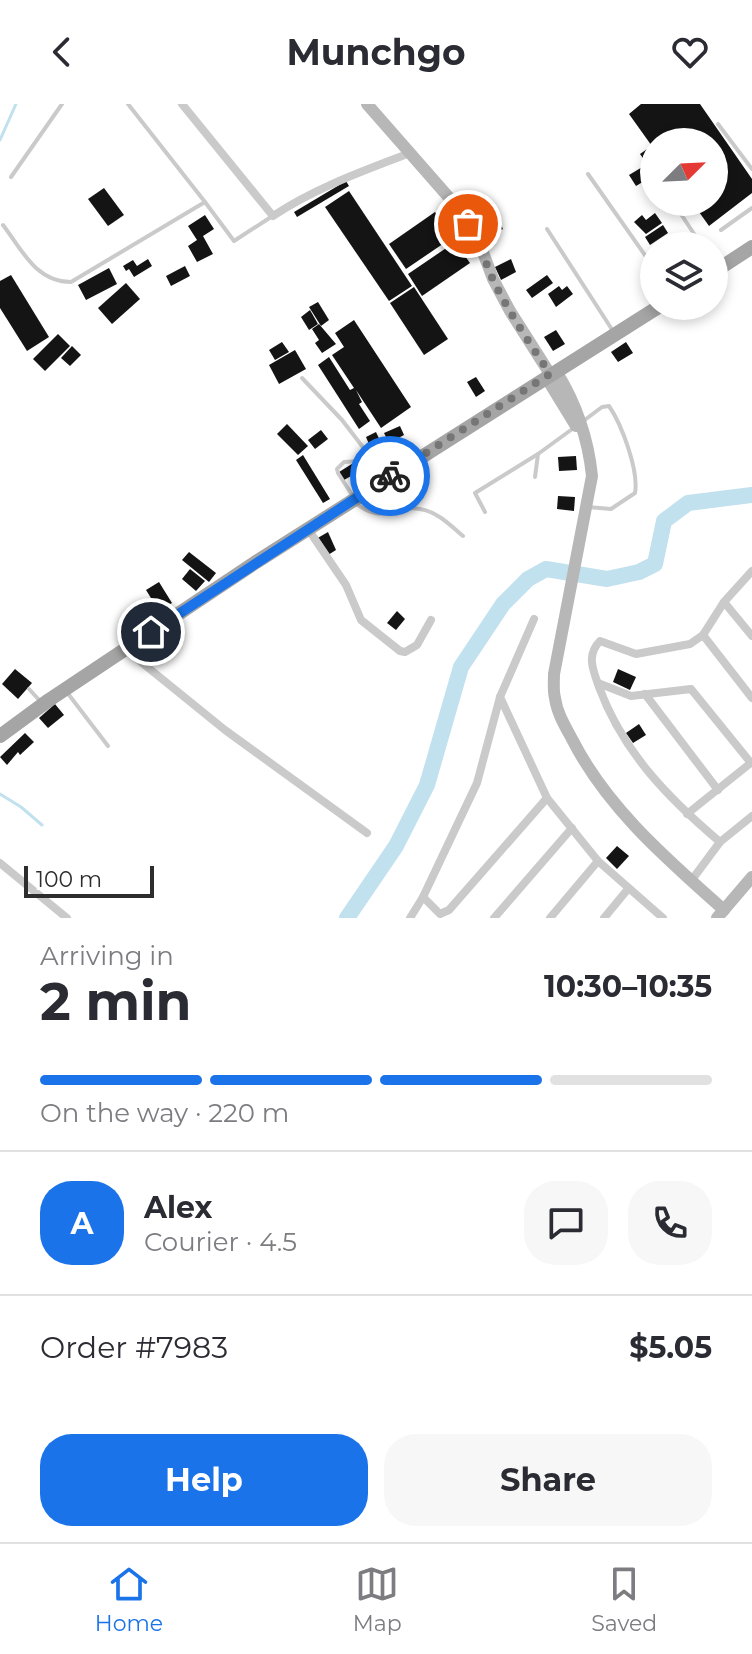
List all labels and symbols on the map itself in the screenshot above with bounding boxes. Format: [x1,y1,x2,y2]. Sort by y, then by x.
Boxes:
north arrow [640,128,728,216]
pin [434,190,502,258]
courier [350,436,430,516]
pin [117,598,185,666]
scale bar [24,862,154,898]

